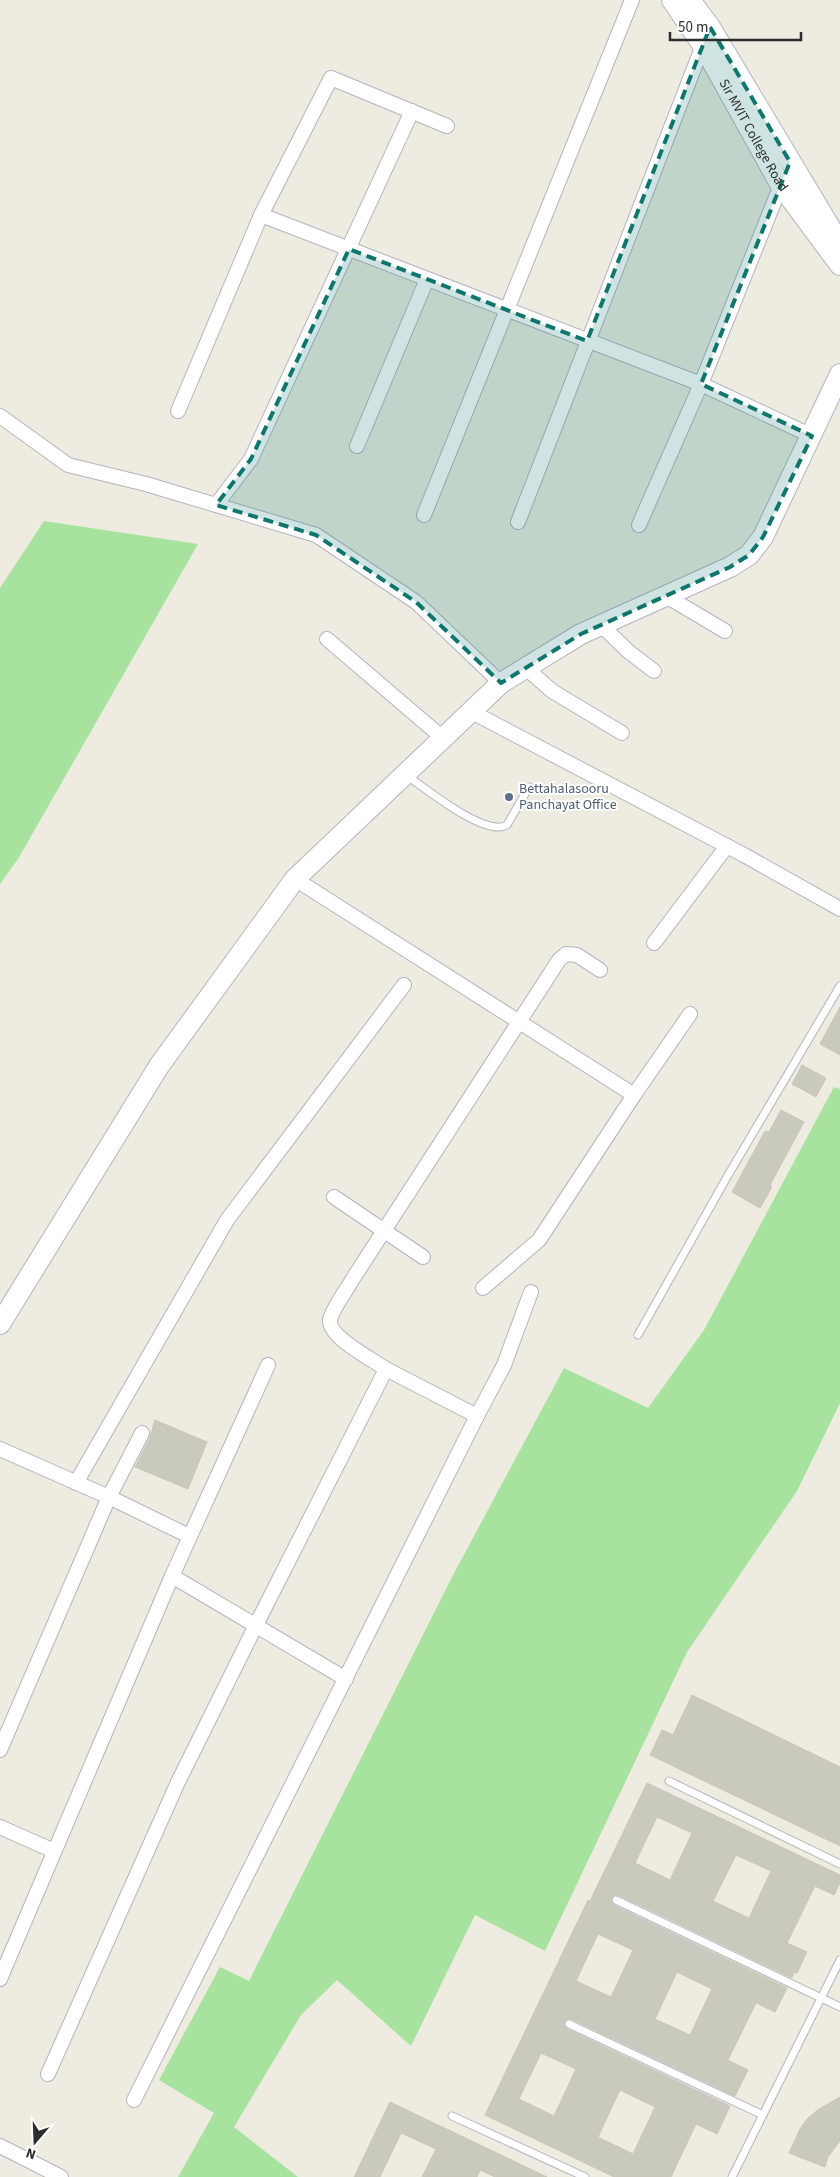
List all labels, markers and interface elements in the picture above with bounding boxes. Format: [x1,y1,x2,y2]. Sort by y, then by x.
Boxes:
scale bar [670,10,801,42]
text: 50 m [678,17,708,38]
street label: Sir MVIT College Road [714,75,793,196]
place label: Bettahalasooru Panchayat Office [519,779,617,815]
marker: Bettahalasooru Panchayat Office [503,791,515,803]
north arrow [10,2117,60,2167]
text: N [23,2142,39,2164]

